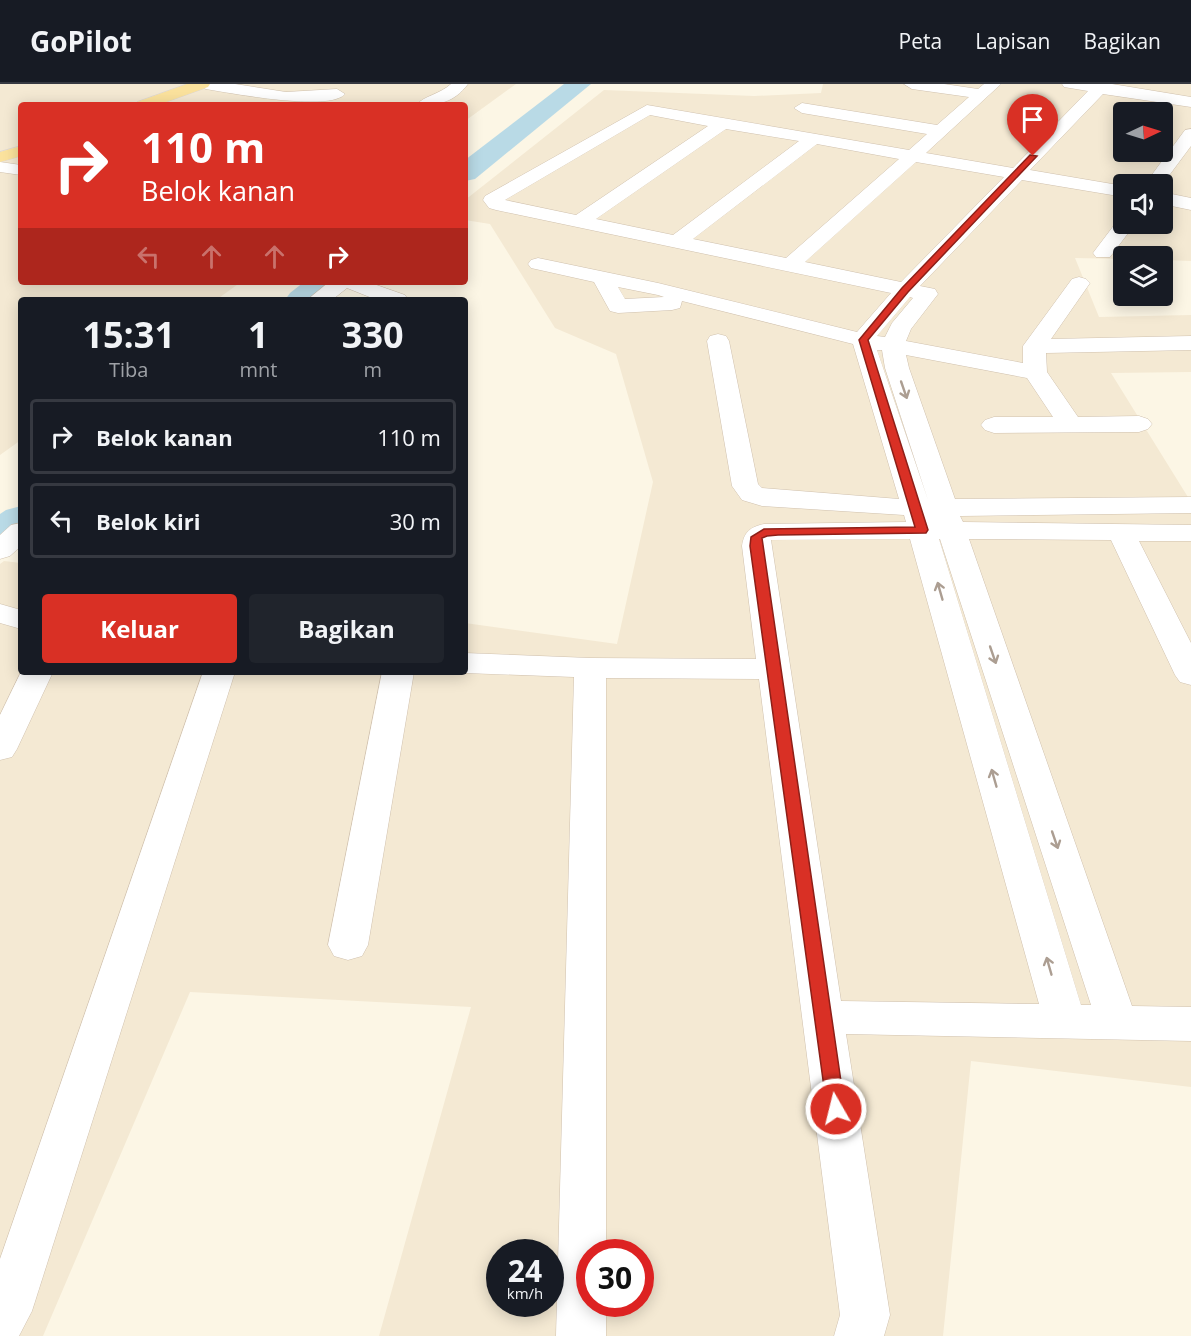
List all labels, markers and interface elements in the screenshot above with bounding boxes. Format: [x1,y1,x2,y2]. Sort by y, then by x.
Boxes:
text: GoPilot [30,22,132,60]
text: Peta [899,27,942,55]
text: Lapisan [975,27,1050,55]
text: Bagikan [1083,27,1161,55]
pin [1007,94,1058,156]
north arrow [1113,102,1173,162]
map controls [1113,102,1173,306]
icon: arrive [1016,103,1049,136]
text: 110 m [141,118,265,175]
icon: right [42,126,120,204]
text: Belok kanan [141,172,295,209]
button: sound [1113,174,1173,234]
icon: left [132,240,165,273]
icon: ahead [195,240,228,273]
icon: ahead [258,240,291,273]
icon: right [321,240,354,273]
button: layers [1113,246,1173,306]
text: 15:31 [82,310,175,359]
text: 1 [248,310,269,359]
text: 330 [342,310,404,359]
text: Tiba [109,356,148,383]
text: mnt [239,356,277,383]
text: m [363,356,382,383]
one-way arrow [900,381,911,399]
icon: right [45,420,78,453]
text: Belok kanan [96,422,233,452]
text: 110 m [377,422,441,452]
icon: left [45,504,78,537]
text: Belok kiri [96,506,201,536]
text: 30 m [390,506,441,536]
one-way arrow [934,582,945,601]
button: Keluar [42,594,237,663]
button: Bagikan [249,594,444,663]
one-way arrow [988,645,999,664]
one-way arrow [988,769,1000,788]
one-way arrow [1051,830,1062,849]
one-way arrow [1043,957,1054,976]
position arrow [804,1077,868,1141]
speed limit sign: 30 [576,1239,654,1317]
text: 24 [508,1250,542,1291]
text: km/h [507,1283,543,1303]

